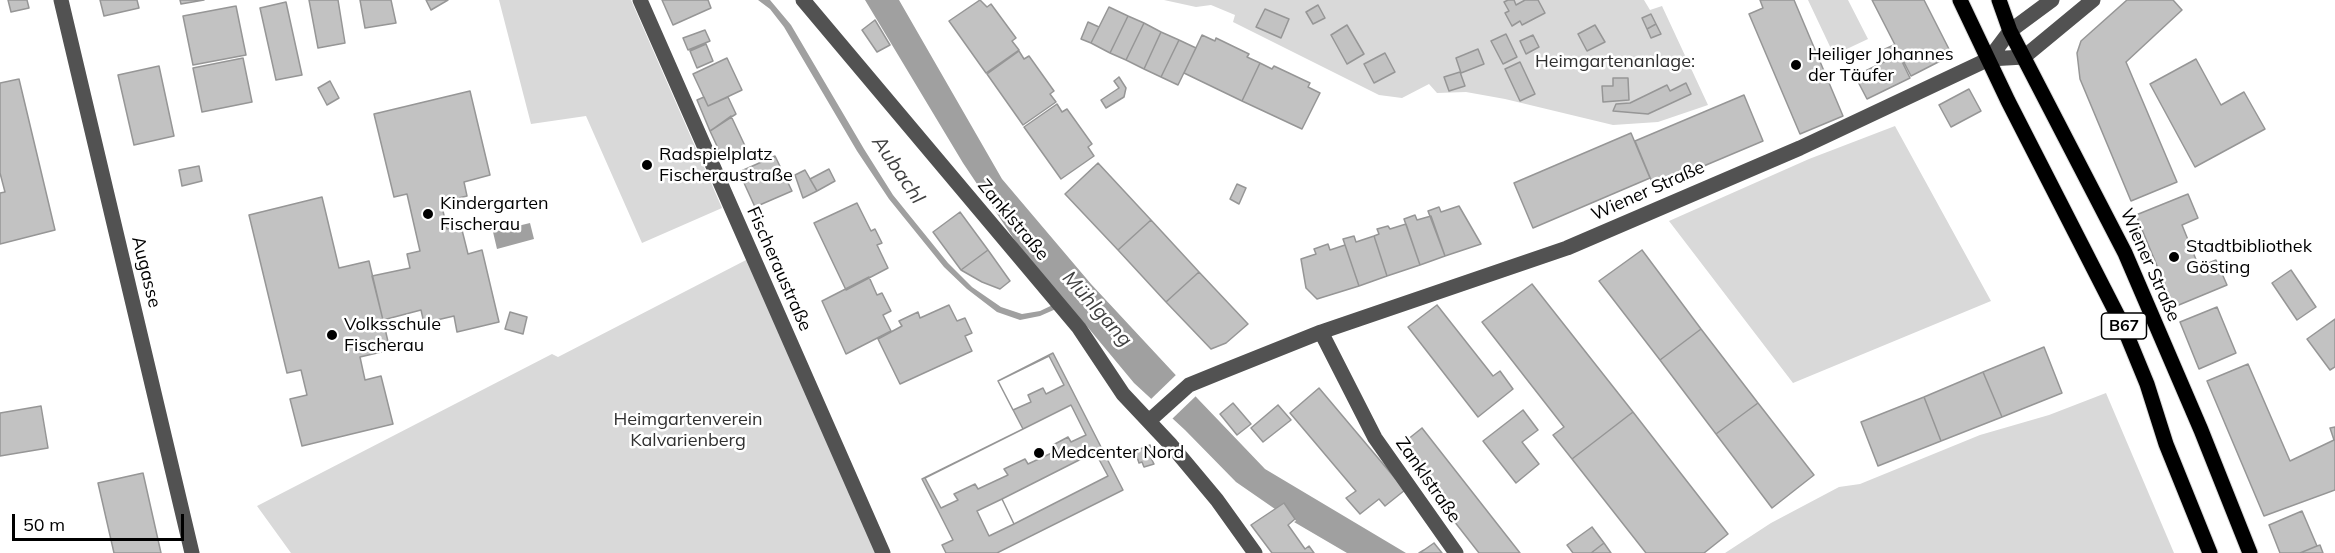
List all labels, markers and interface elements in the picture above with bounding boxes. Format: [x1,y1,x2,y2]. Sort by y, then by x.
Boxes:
place label: Heiliger Johannes der Täufer [1808,44,1954,86]
park label: Heimgartenanlage: [1535,51,1695,73]
marker: Heiliger Johannes der Täufer [1789,58,1803,72]
water label: Aubachl [867,132,929,208]
place label: Radspielplatz Fischeraustraße [659,144,793,186]
street label: Wiener Straße [1588,156,1708,226]
marker: Radspielplatz Fischeraustraße [640,158,654,172]
street label: Zanklstraße [973,175,1053,265]
place label: Kindergarten Fischerau [440,193,548,236]
street label: Fischeraustraße [742,203,816,335]
street label: Wiener Straße [2115,205,2185,325]
marker: Kindergarten Fischerau [421,207,435,221]
street label: Augasse [127,234,165,310]
place label: Stadtbibliothek Gösting [2186,236,2312,278]
marker: Stadtbibliothek Gösting [2167,250,2181,264]
water label: Mühlgang [1057,266,1137,352]
road number: B67 [2102,313,2146,339]
place label: Volksschule Fischerau [344,314,441,356]
marker: Volksschule Fischerau [325,328,339,342]
park label: Heimgartenverein Kalvarienberg [613,409,763,452]
street label: Zanklstraße [1391,433,1465,527]
place label: Medcenter Nord [1051,442,1184,464]
marker: Medcenter Nord [1032,446,1046,460]
scale bar [15,502,188,540]
text: 50 m [23,513,65,536]

